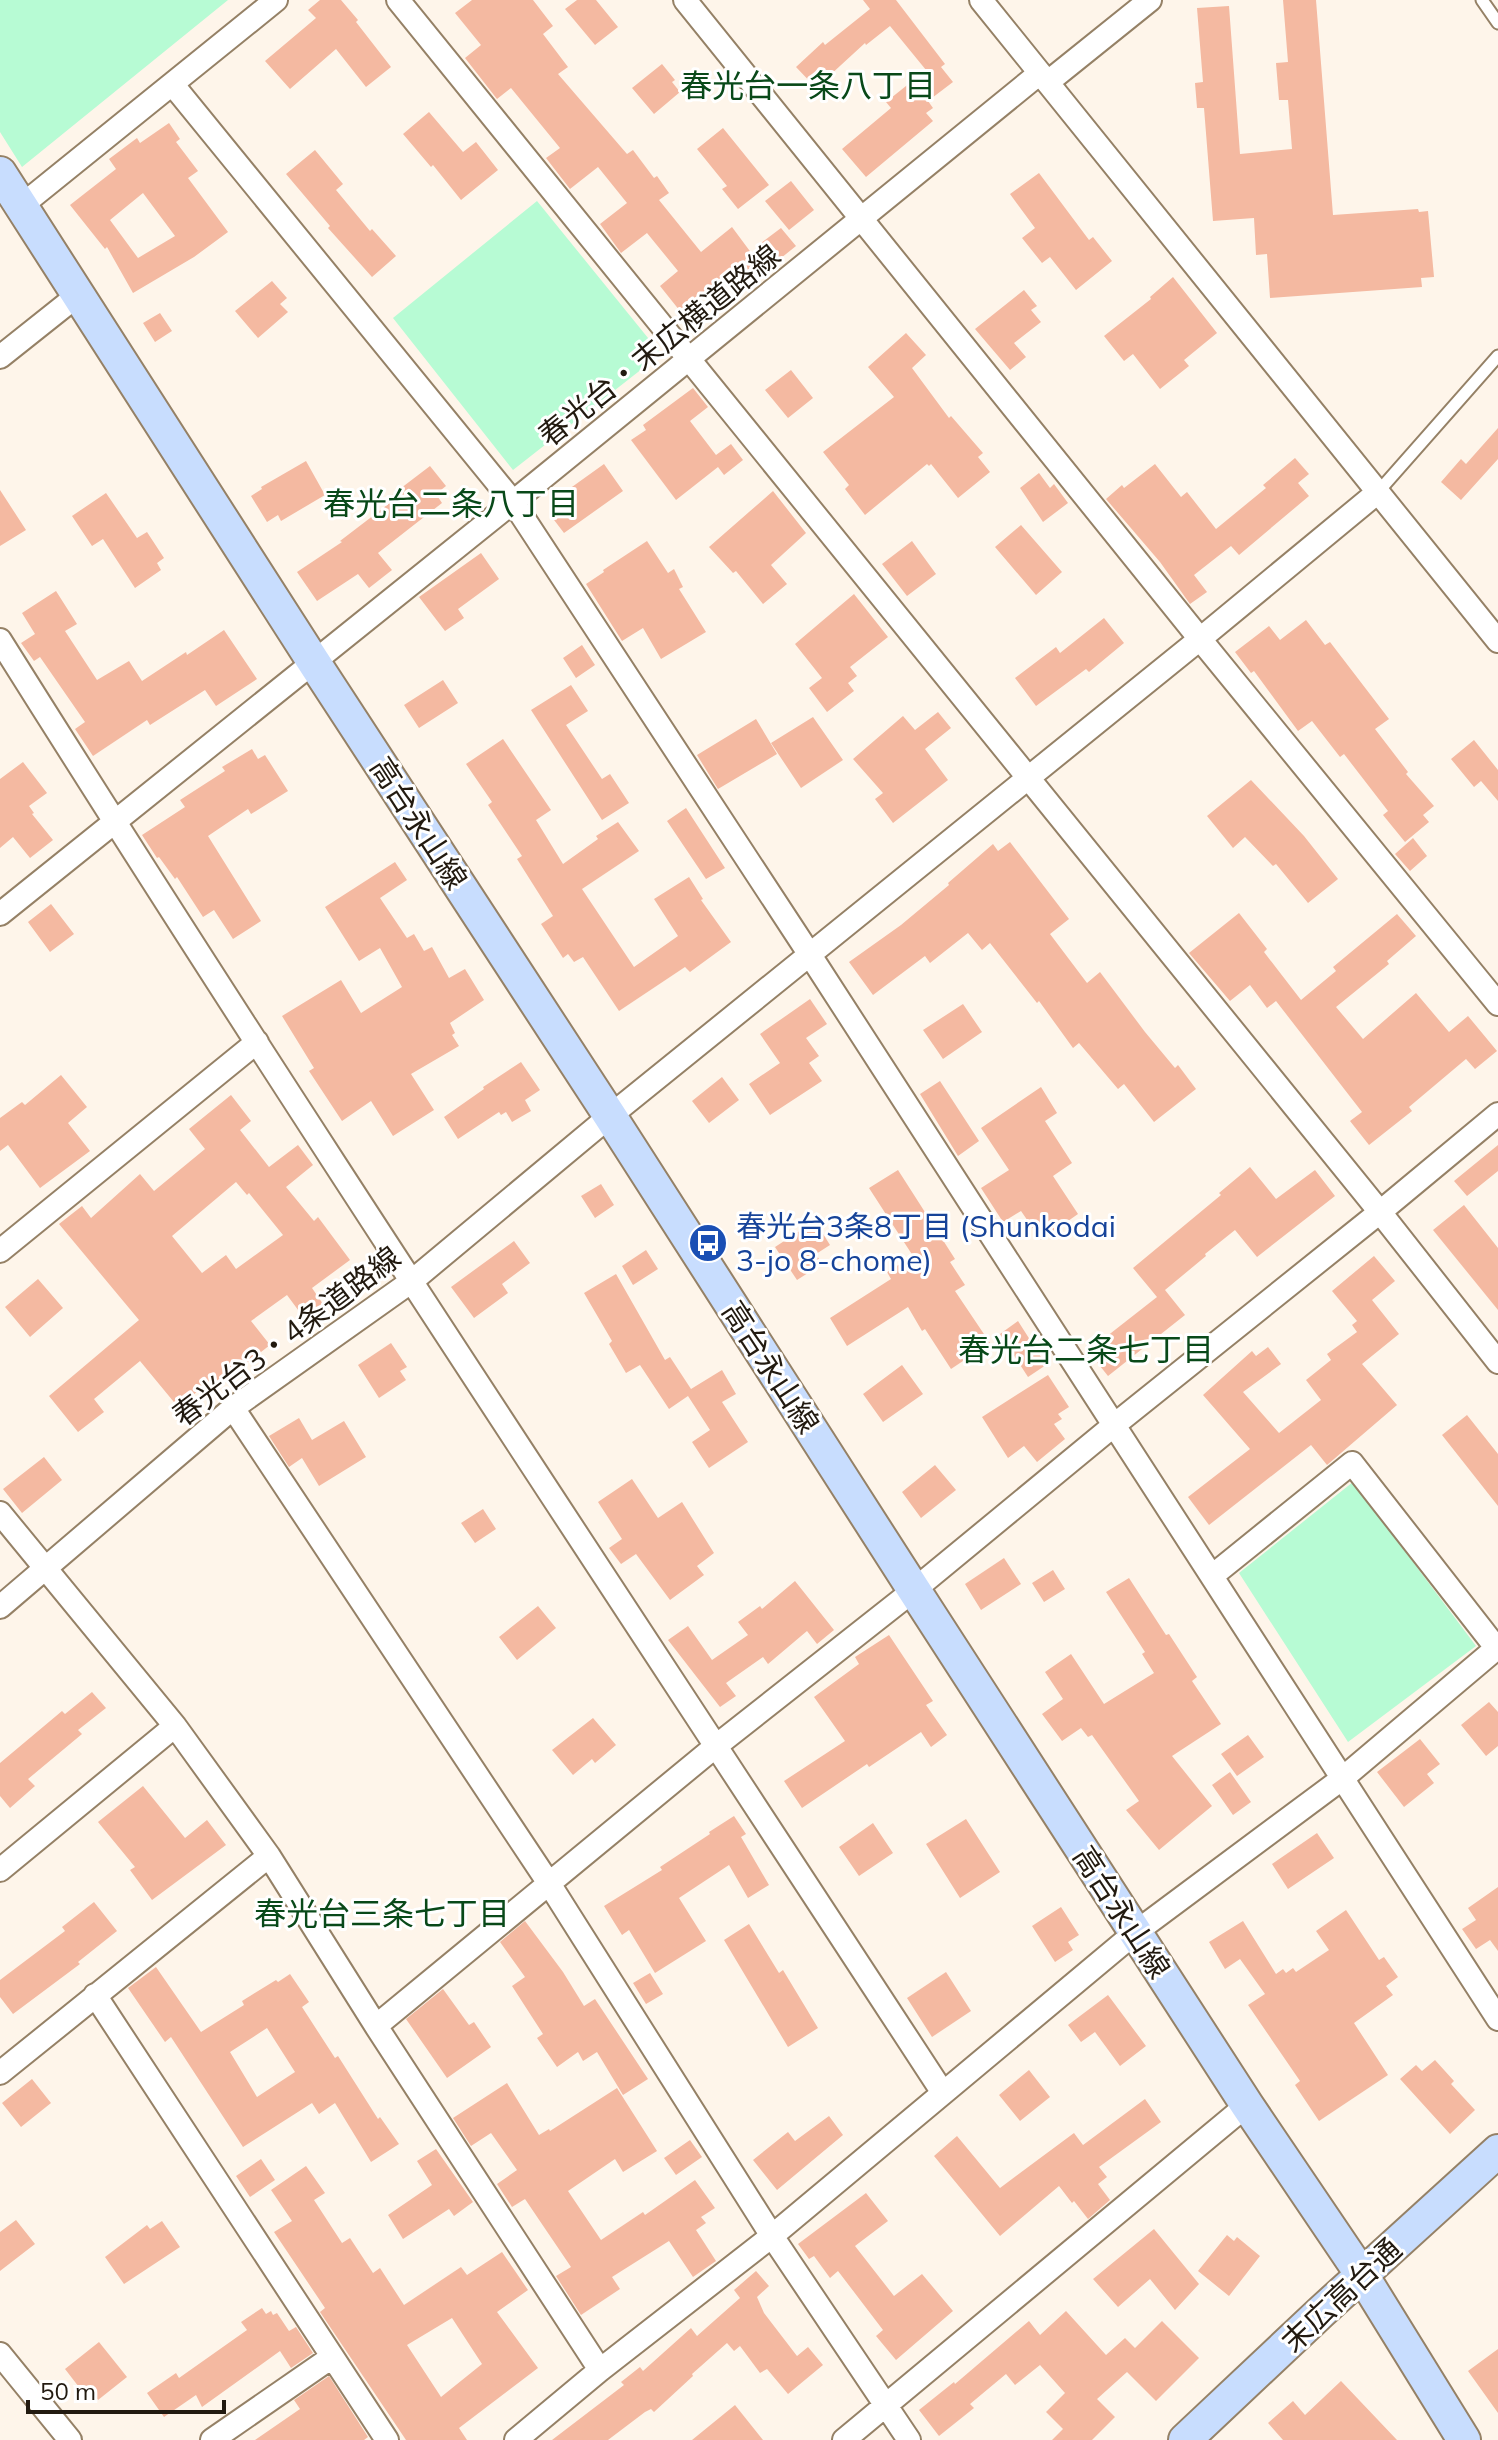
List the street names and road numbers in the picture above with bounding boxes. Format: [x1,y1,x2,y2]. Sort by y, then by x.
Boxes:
street label: 春光台・末広横道路線 [530,236,788,454]
street label: 高台永山線 [362,750,476,896]
street label: 春光台3・4条道路線 [164,1238,408,1434]
street label: 高台永山線 [714,1294,828,1440]
street label: 高台永山線 [1065,1839,1179,1985]
street label: 末広高台通 [1273,2230,1409,2360]

